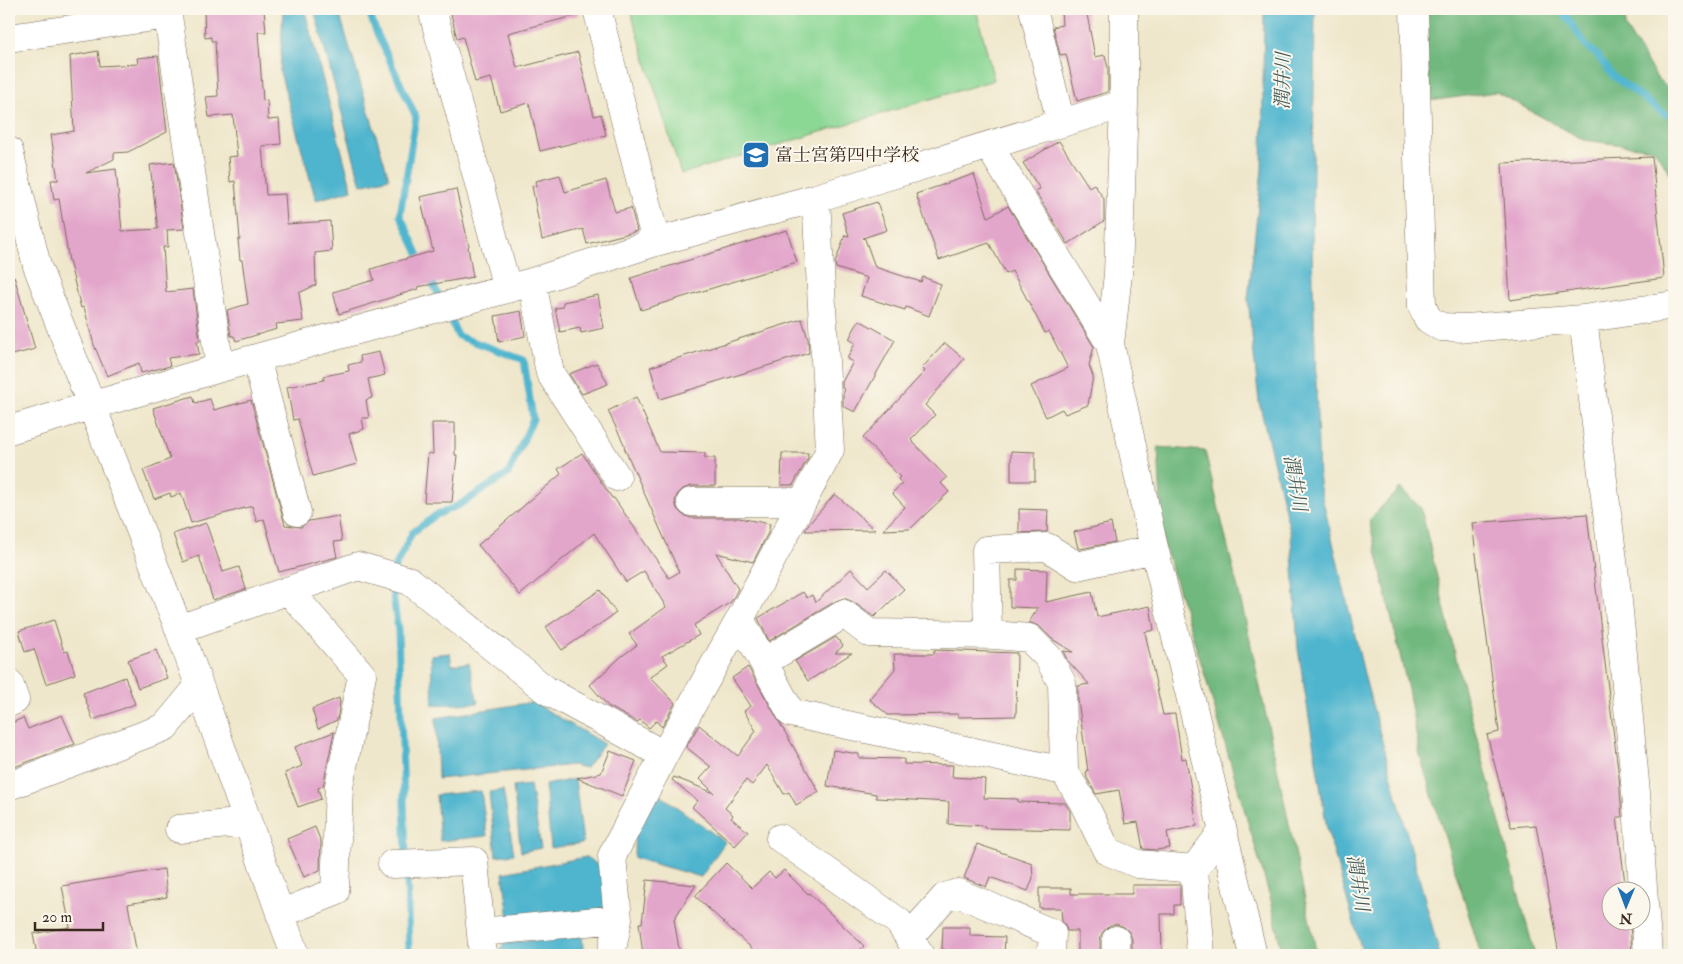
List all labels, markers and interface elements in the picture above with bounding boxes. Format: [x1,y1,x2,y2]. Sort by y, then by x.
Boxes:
water label: 潤井川 [1271,50,1296,110]
school or university icon: 富士宮第四中学校 [741,140,771,170]
place label: 富士宮第四中学校 [775,144,919,167]
water label: 潤井川 [1278,453,1312,515]
water label: 潤井川 [1342,853,1375,915]
north arrow [1600,882,1650,932]
scale bar [35,899,102,931]
text: 20 m [42,908,72,927]
text: N [1619,910,1633,927]

